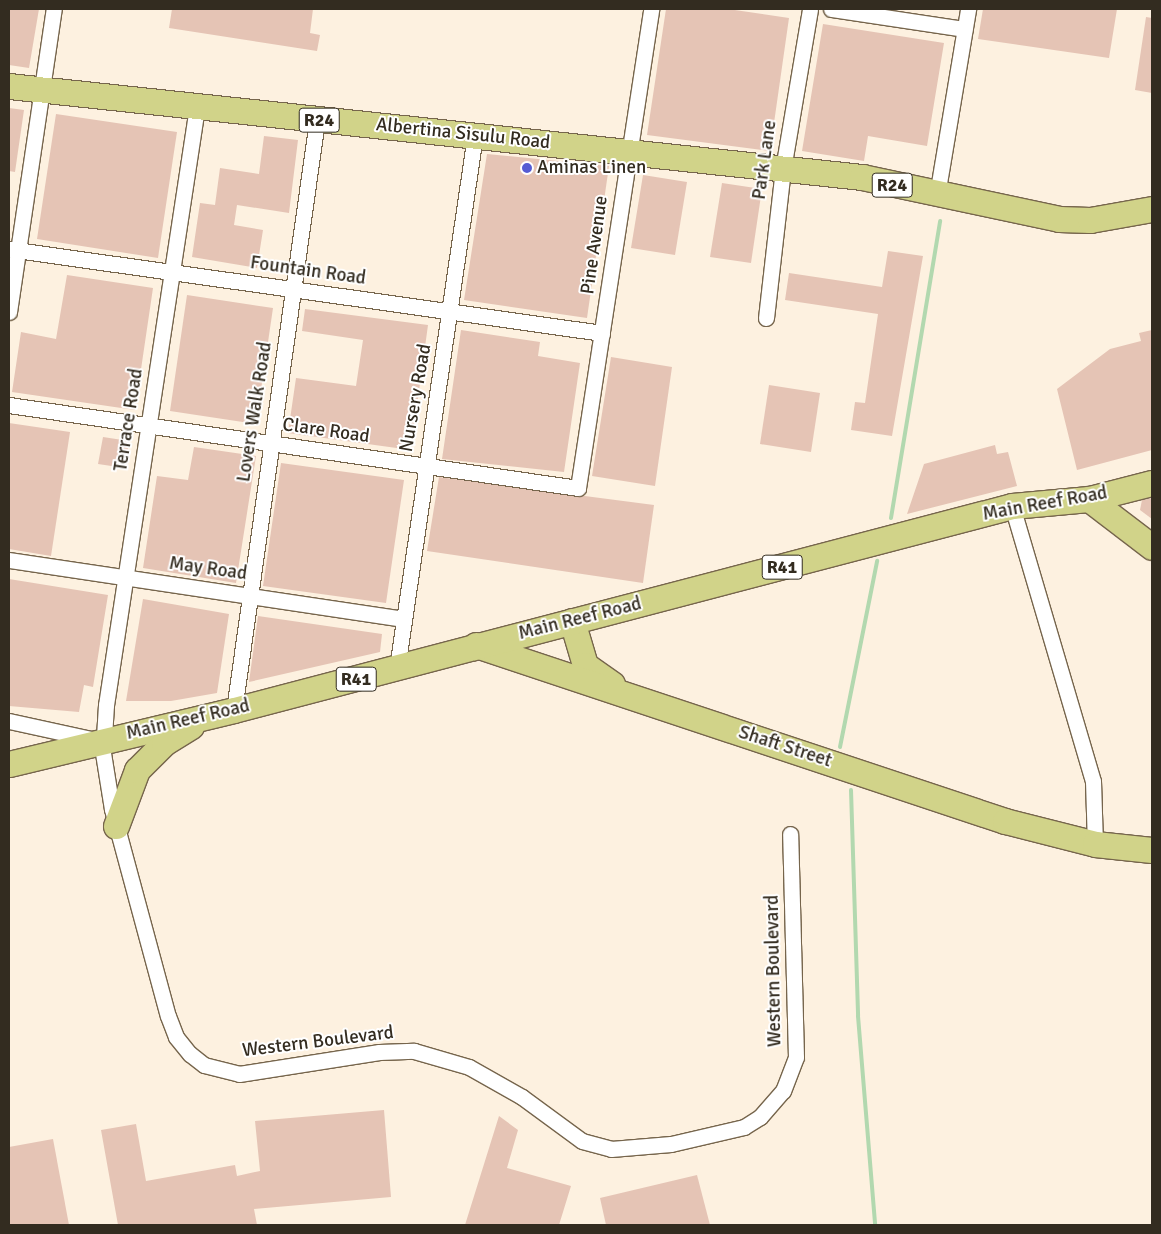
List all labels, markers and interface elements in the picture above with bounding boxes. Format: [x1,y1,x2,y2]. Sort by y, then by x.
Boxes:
road number: R24 [298,104,340,136]
street label: Albertina Sisulu Road [375,114,551,154]
street label: Park Lane [748,119,782,201]
place label: Aminas Linen [537,157,646,179]
marker: Aminas Linen [521,162,533,174]
road number: R24 [871,170,913,200]
street label: Pine Avenue [577,194,613,296]
street label: Fountain Road [249,252,367,290]
street label: Lovers Walk Road [233,340,277,484]
street label: Nursery Road [395,342,437,454]
street label: Terrace Road [110,367,148,473]
street label: Clare Road [281,414,371,448]
street label: Main Reef Road [981,482,1109,526]
street label: May Road [168,552,248,586]
road number: R41 [761,552,803,582]
street label: Main Reef Road [516,593,644,645]
road number: R41 [335,664,377,694]
street label: Main Reef Road [124,695,252,745]
street label: Shaft Street [736,721,834,773]
street label: Western Boulevard [761,895,787,1047]
street label: Western Boulevard [241,1021,395,1063]

